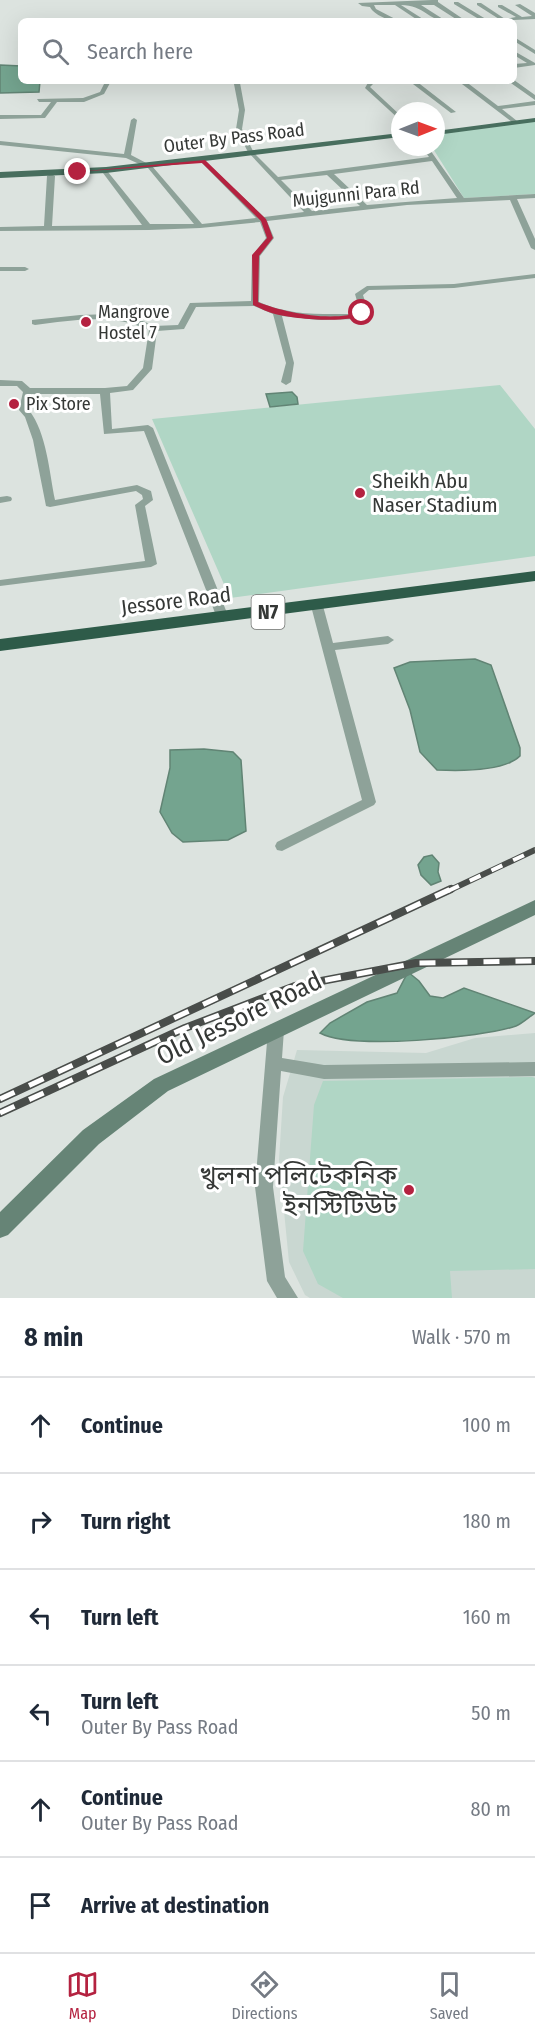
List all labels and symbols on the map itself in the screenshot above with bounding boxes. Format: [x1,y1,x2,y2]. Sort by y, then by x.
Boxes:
north arrow [391,102,445,156]
street label: Outer By Pass Road [162,118,306,158]
route end [64,158,90,184]
street label: Mujgunni Para Rd [291,176,421,212]
route start [348,299,374,325]
place label: Mangrove Hostel 7 [98,301,170,344]
marker: Mangrove Hostel 7 [79,315,93,329]
place label: Pix Store [26,393,91,415]
marker: Pix Store [7,397,21,411]
place label: Sheikh Abu Naser Stadium [372,468,498,518]
marker: Sheikh Abu Naser Stadium [353,486,367,500]
street label: Jessore Road [120,581,232,621]
road number: N7 [252,595,284,629]
street label: Old Jessore Road [152,965,327,1072]
place label: খুলনা পলিটেকনিক ইনস্টিটিউট [199,1160,398,1221]
marker: খুলনা পলিটেকনিক ইনস্টিটিউট [402,1183,416,1197]

